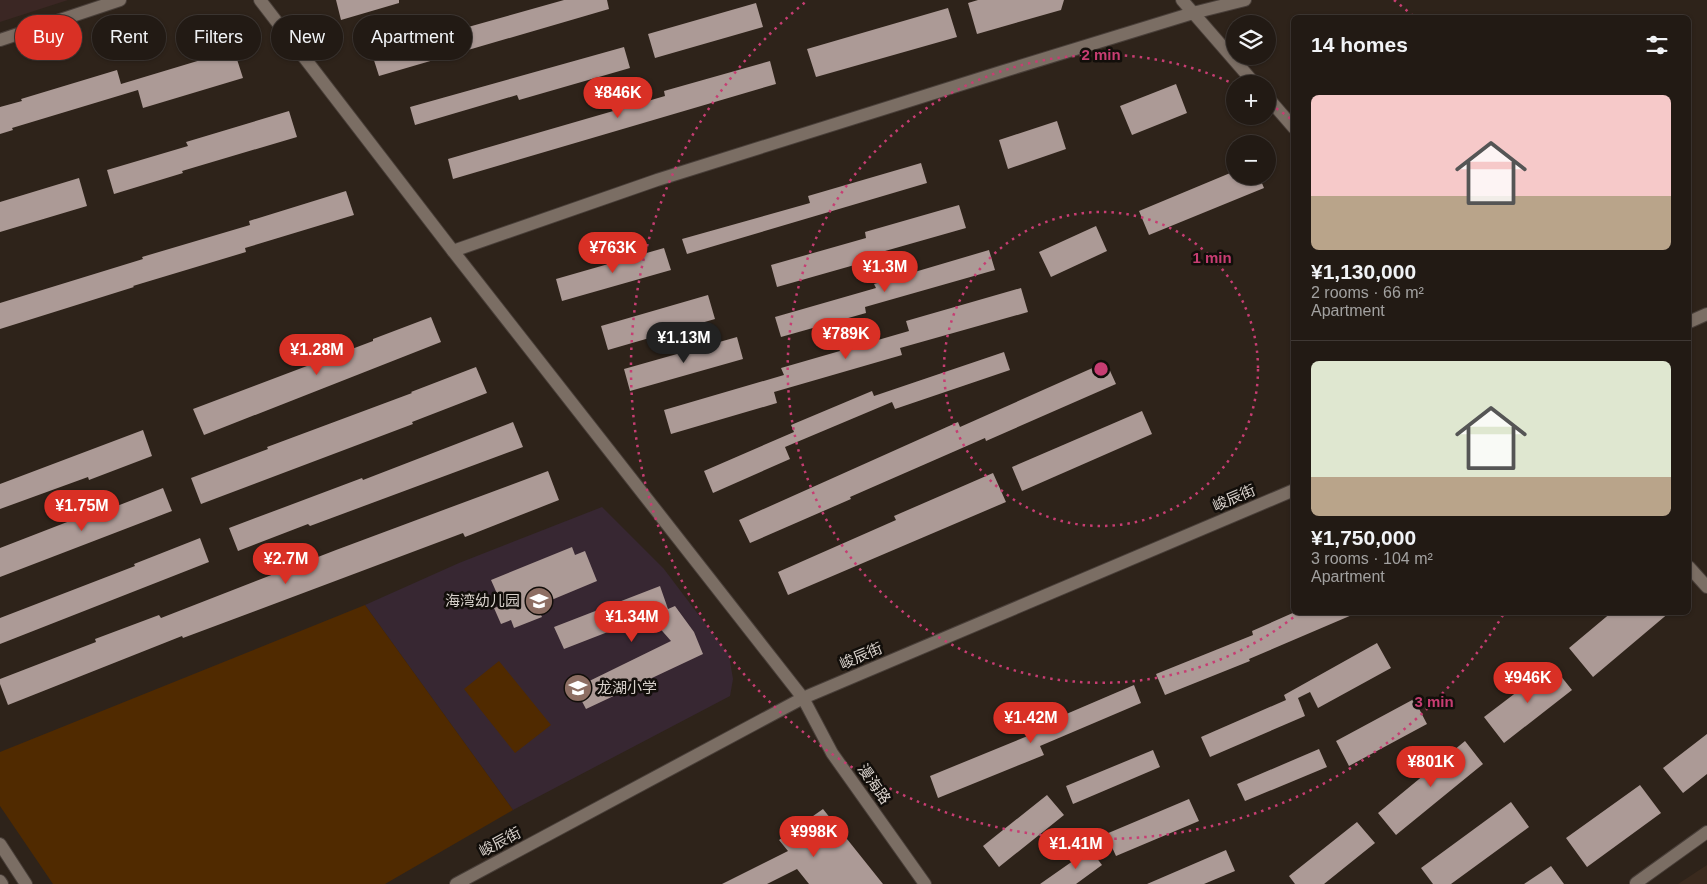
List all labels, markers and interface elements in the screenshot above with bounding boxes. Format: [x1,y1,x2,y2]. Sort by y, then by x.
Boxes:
chip: Buy [15,15,82,60]
chip: Rent [92,15,166,60]
chip: Filters [176,15,261,60]
chip: New [271,15,343,60]
chip: Apartment [353,15,472,60]
map controls [1226,15,1276,185]
button: layers [1226,15,1276,65]
icon: filters [1643,31,1671,59]
text: 14 homes [1311,33,1408,56]
text: 2 min [1081,46,1121,63]
button: + [1226,75,1276,125]
pin: ¥846K [583,76,653,119]
text: ¥846K [594,84,642,101]
icon: home [1446,128,1536,218]
button: − [1226,135,1276,185]
pin: ¥763K [578,232,648,274]
text: ¥763K [589,239,637,256]
text: 1 min [1192,249,1232,266]
pin: ¥1.3M [850,250,920,293]
text: ¥1.3M [863,258,907,275]
text: ¥1,130,000 [1311,260,1416,283]
text: 2 rooms · 66 m² [1311,284,1424,301]
text: Apartment [1311,302,1385,319]
pin: ¥789K [811,318,881,360]
pin: ¥1.13M [643,322,725,364]
text: ¥789K [822,325,870,342]
text: ¥1.13M [657,329,711,346]
pin: ¥1.28M [276,334,358,376]
text: ¥1.28M [290,341,344,358]
centre of rings [1092,360,1110,378]
icon: home [1446,393,1536,483]
street label: 峻辰街 [1210,481,1258,514]
pin: ¥1.75M [41,490,123,532]
text: ¥1.75M [55,497,109,514]
text: ¥1,750,000 [1311,526,1416,549]
pin: ¥2.7M [251,542,321,585]
text: ¥2.7M [264,550,308,567]
text: 3 rooms · 104 m² [1311,550,1433,567]
text: Apartment [1311,568,1385,585]
school or university icon: 海湾幼儿园 [524,586,554,616]
place label: 海湾幼儿园 [445,592,520,609]
pin: ¥1.34M [591,600,673,643]
text: ¥1.34M [605,608,659,625]
street label: 峻辰街 [837,639,885,672]
pin: ¥946K [1493,662,1563,704]
text: ¥946K [1504,669,1552,686]
school or university icon: 龙湖小学 [563,673,593,703]
place label: 龙湖小学 [597,679,657,696]
text: 3 min [1414,693,1454,710]
pin: ¥1.42M [990,702,1072,744]
text: ¥1.42M [1004,709,1058,726]
pin: ¥801K [1396,746,1466,788]
text: ¥801K [1407,753,1455,770]
street label: 漫海路 [855,760,894,807]
pin: ¥998K [779,816,849,858]
street label: 峻辰街 [476,823,524,860]
text: ¥998K [790,823,838,840]
pin: ¥1.41M [1035,828,1117,870]
text: ¥1.41M [1049,835,1103,852]

